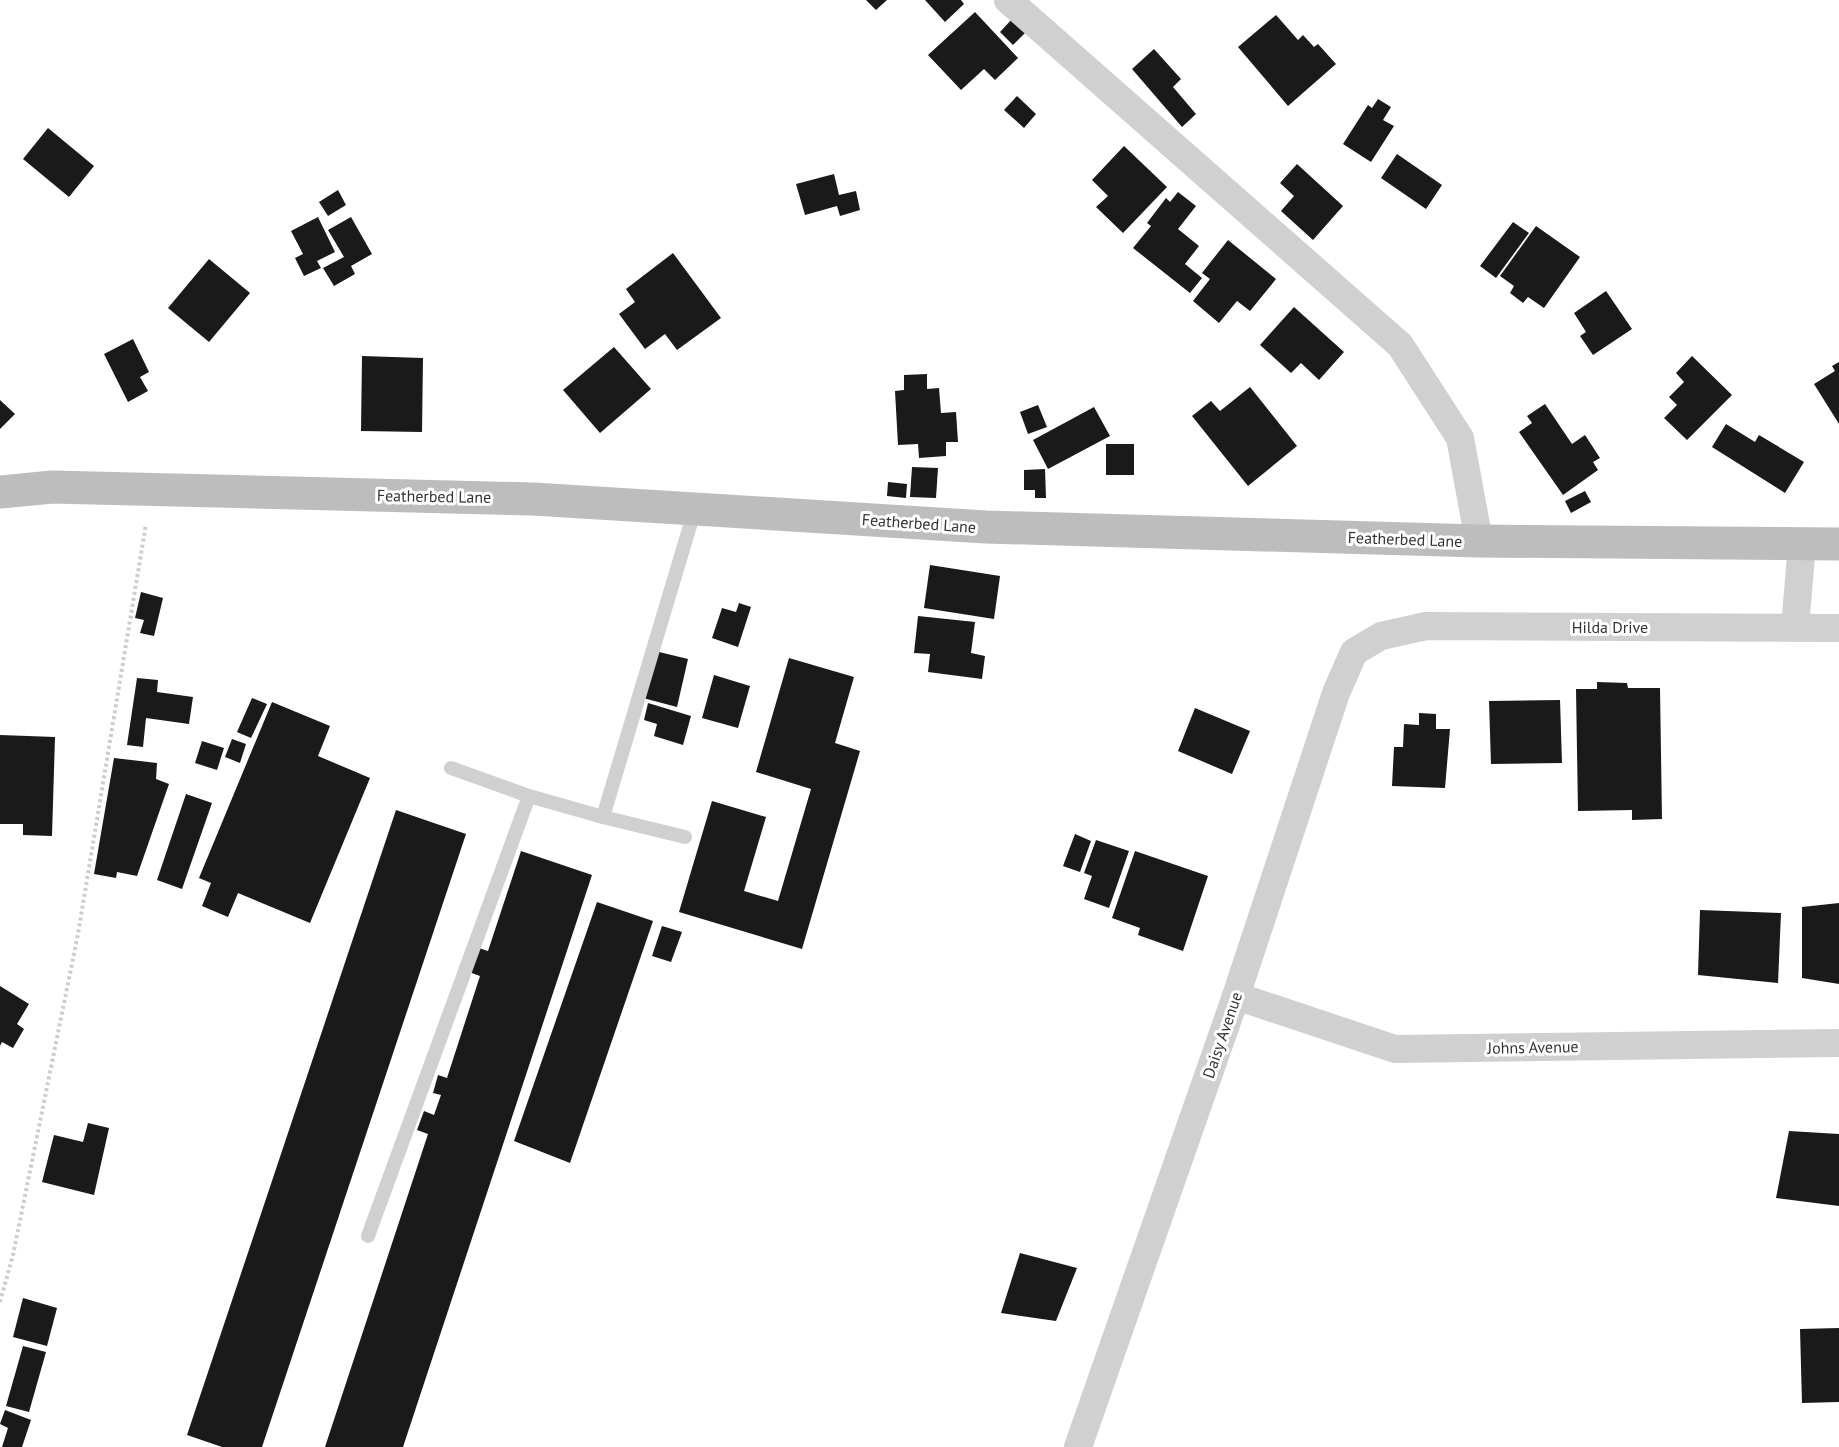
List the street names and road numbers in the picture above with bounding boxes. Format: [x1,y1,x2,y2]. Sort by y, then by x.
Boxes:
street label: Featherbed Lane [377,485,491,507]
street label: Featherbed Lane [861,509,977,537]
street label: Featherbed Lane [1347,527,1463,551]
street label: Hilda Drive [1572,617,1648,637]
street label: Daisy Avenue [1198,989,1246,1081]
street label: Johns Avenue [1486,1036,1579,1058]

